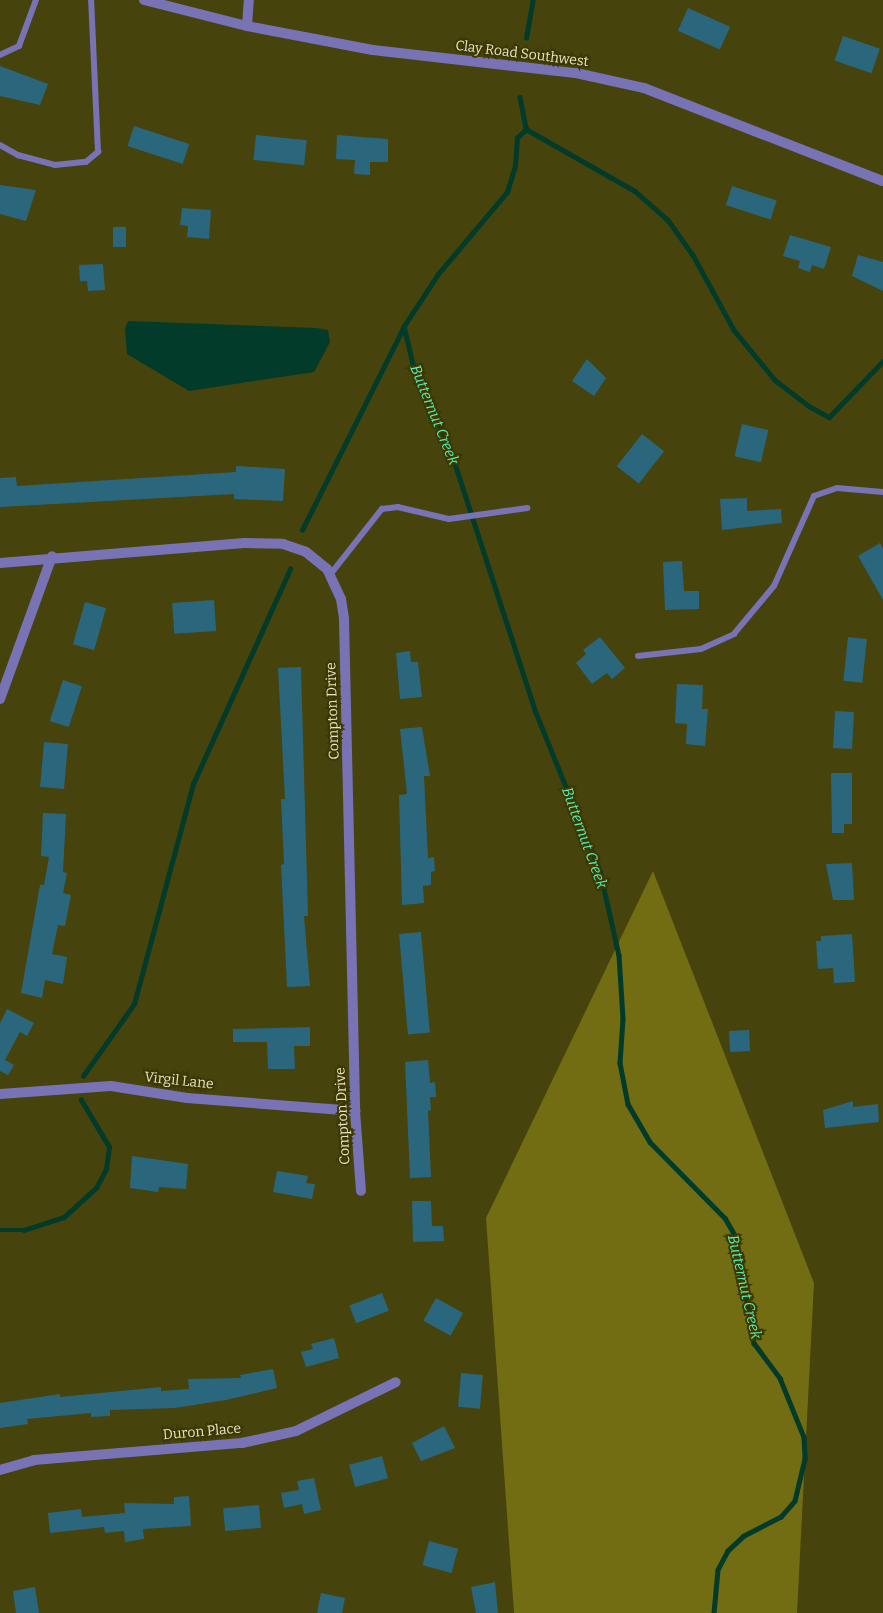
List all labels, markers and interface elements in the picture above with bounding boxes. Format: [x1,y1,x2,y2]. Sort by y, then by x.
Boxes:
street label: Clay Road Southwest [454,37,590,71]
water label: Butternut Creek [406,362,462,468]
street label: Compton Drive [323,662,343,760]
water label: Butternut Creek [557,785,611,891]
street label: Compton Drive [332,1067,354,1165]
street label: Virgil Lane [144,1069,214,1093]
water label: Butternut Creek [723,1233,765,1341]
street label: Duron Place [162,1420,242,1444]

